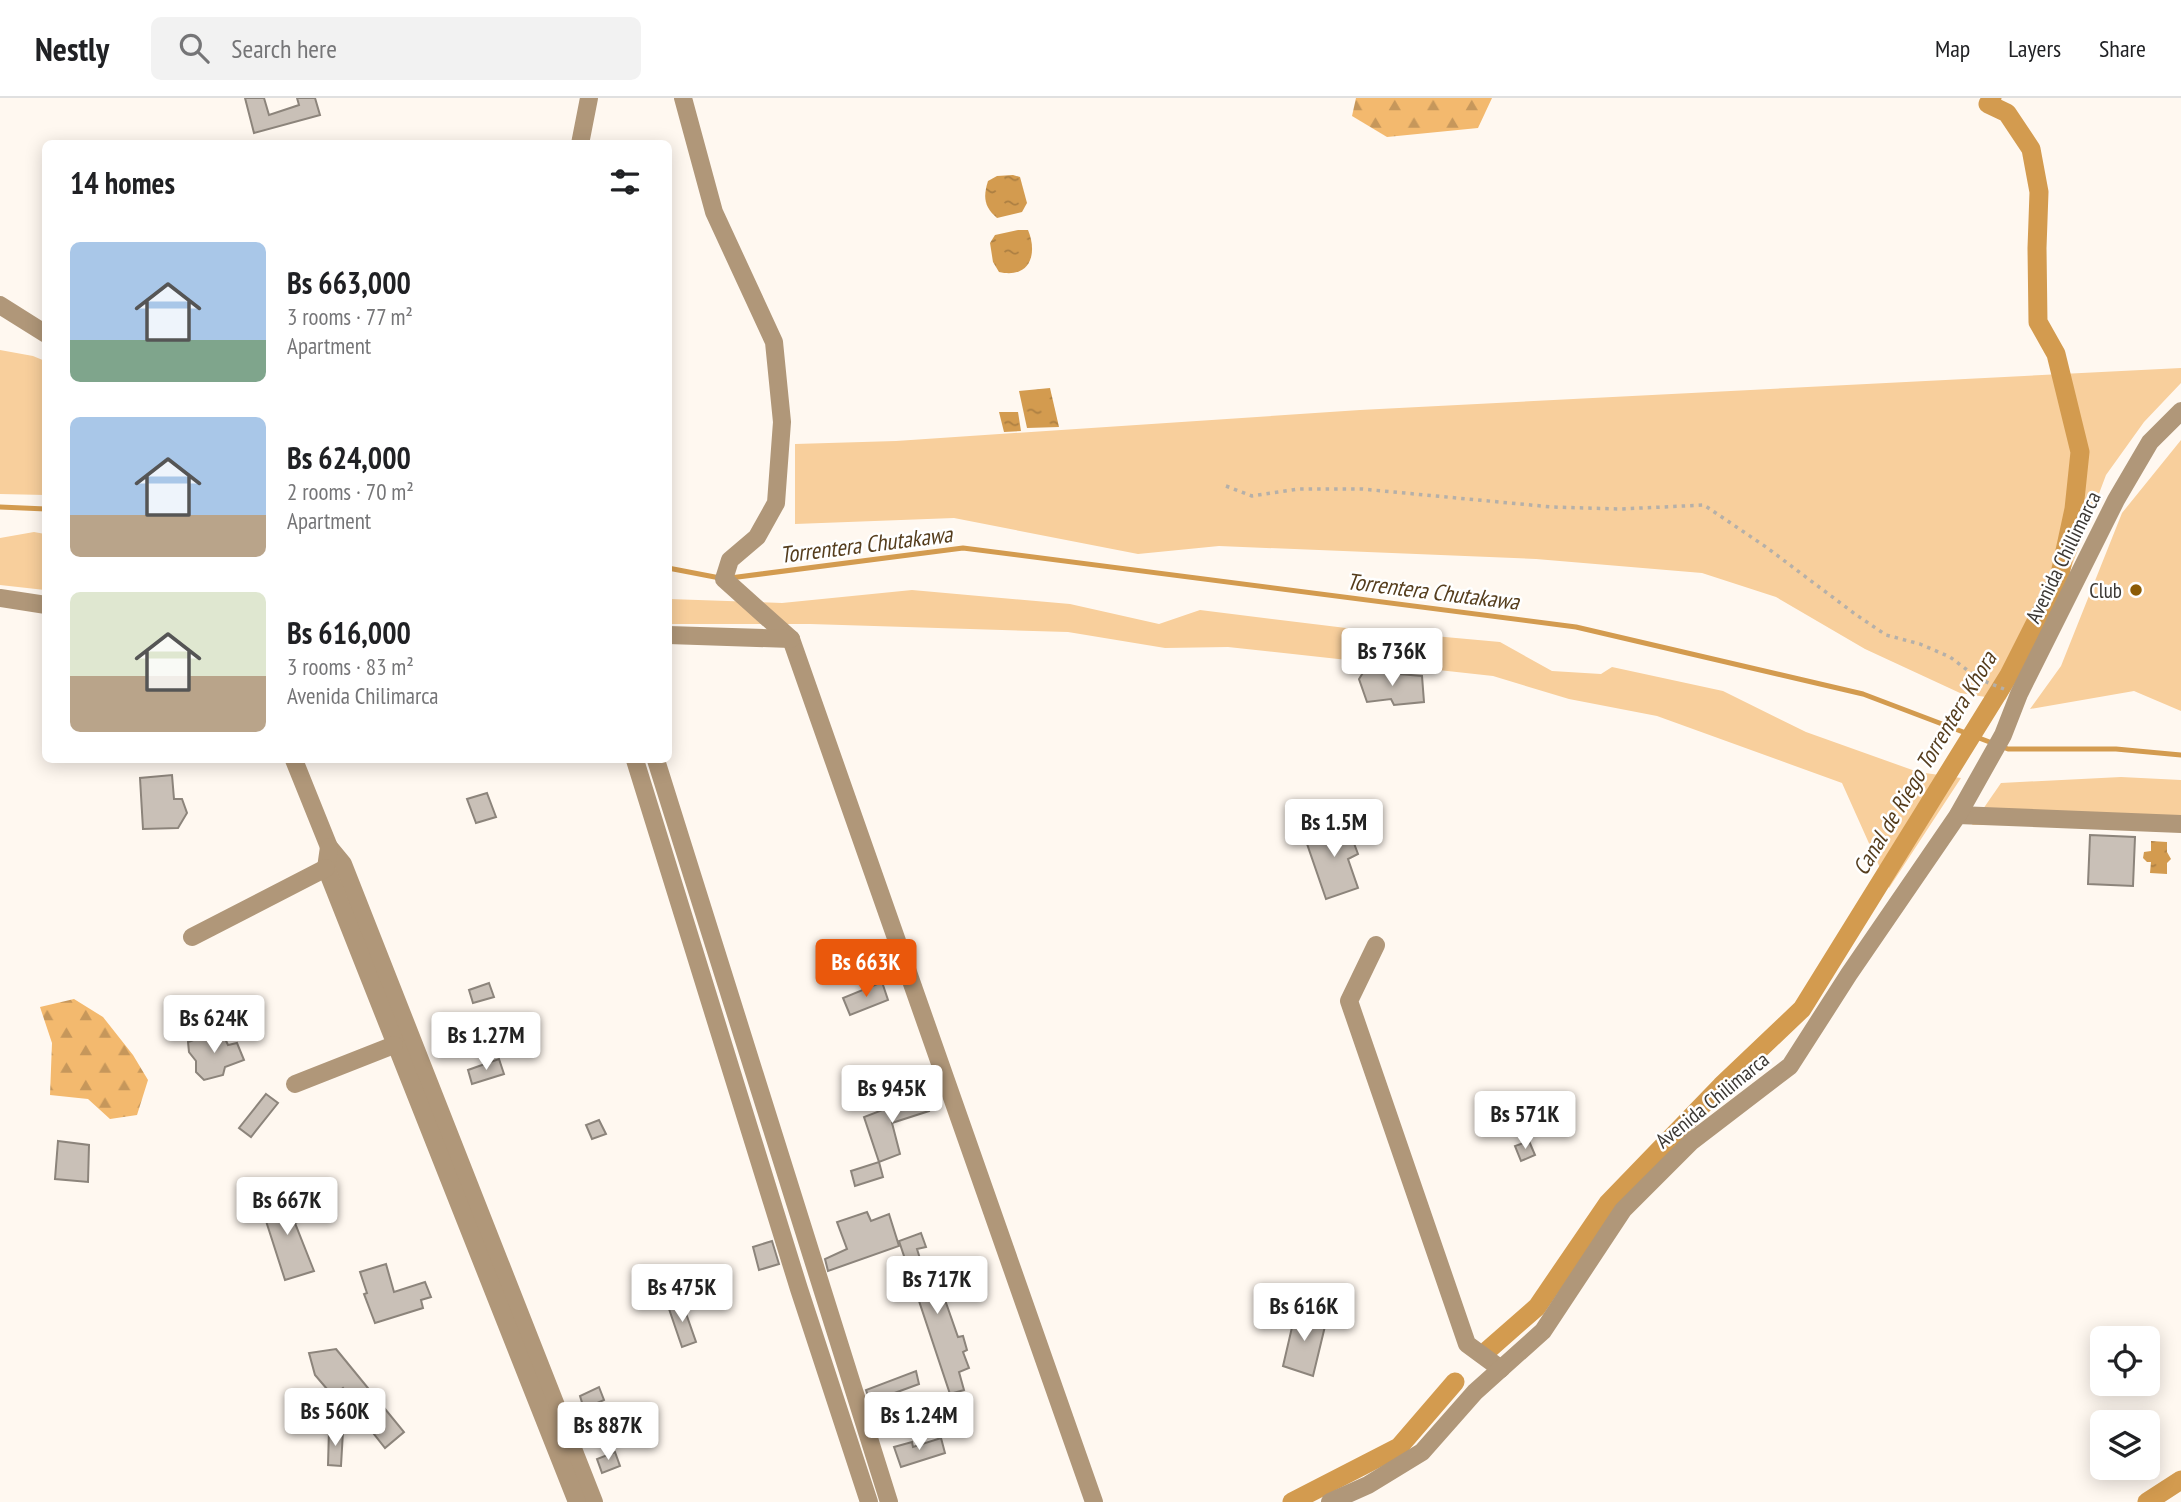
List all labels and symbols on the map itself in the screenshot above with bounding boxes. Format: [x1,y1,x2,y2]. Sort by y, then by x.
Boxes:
street label: Avenida Chillimarca [2019,487,2107,627]
water label: Torrentera Chutakawa [778,519,955,569]
water label: Torrentera Chutakawa [1345,566,1522,616]
place label: Club [2089,577,2122,604]
marker: Club [2128,582,2144,598]
pin: Bs 736K [1327,628,1457,688]
water label: Canal de Riego Torrentera Khora [1846,644,2003,880]
pin: Bs 1.5M [1269,800,1399,859]
pin: Bs 663K [801,940,931,999]
pin: Bs 624K [149,996,279,1055]
pin: Bs 1.27M [414,1012,558,1072]
street label: Avenida Chilimarca [1650,1046,1774,1154]
pin: Bs 945K [827,1066,957,1125]
pin: Bs 571K [1460,1091,1590,1151]
pin: Bs 667K [222,1178,352,1237]
pin: Bs 717K [872,1256,1002,1316]
pin: Bs 475K [617,1264,747,1324]
pin: Bs 616K [1239,1284,1369,1343]
pin: Bs 560K [270,1388,400,1448]
pin: Bs 1.24M [847,1392,991,1452]
pin: Bs 887K [543,1402,673,1462]

